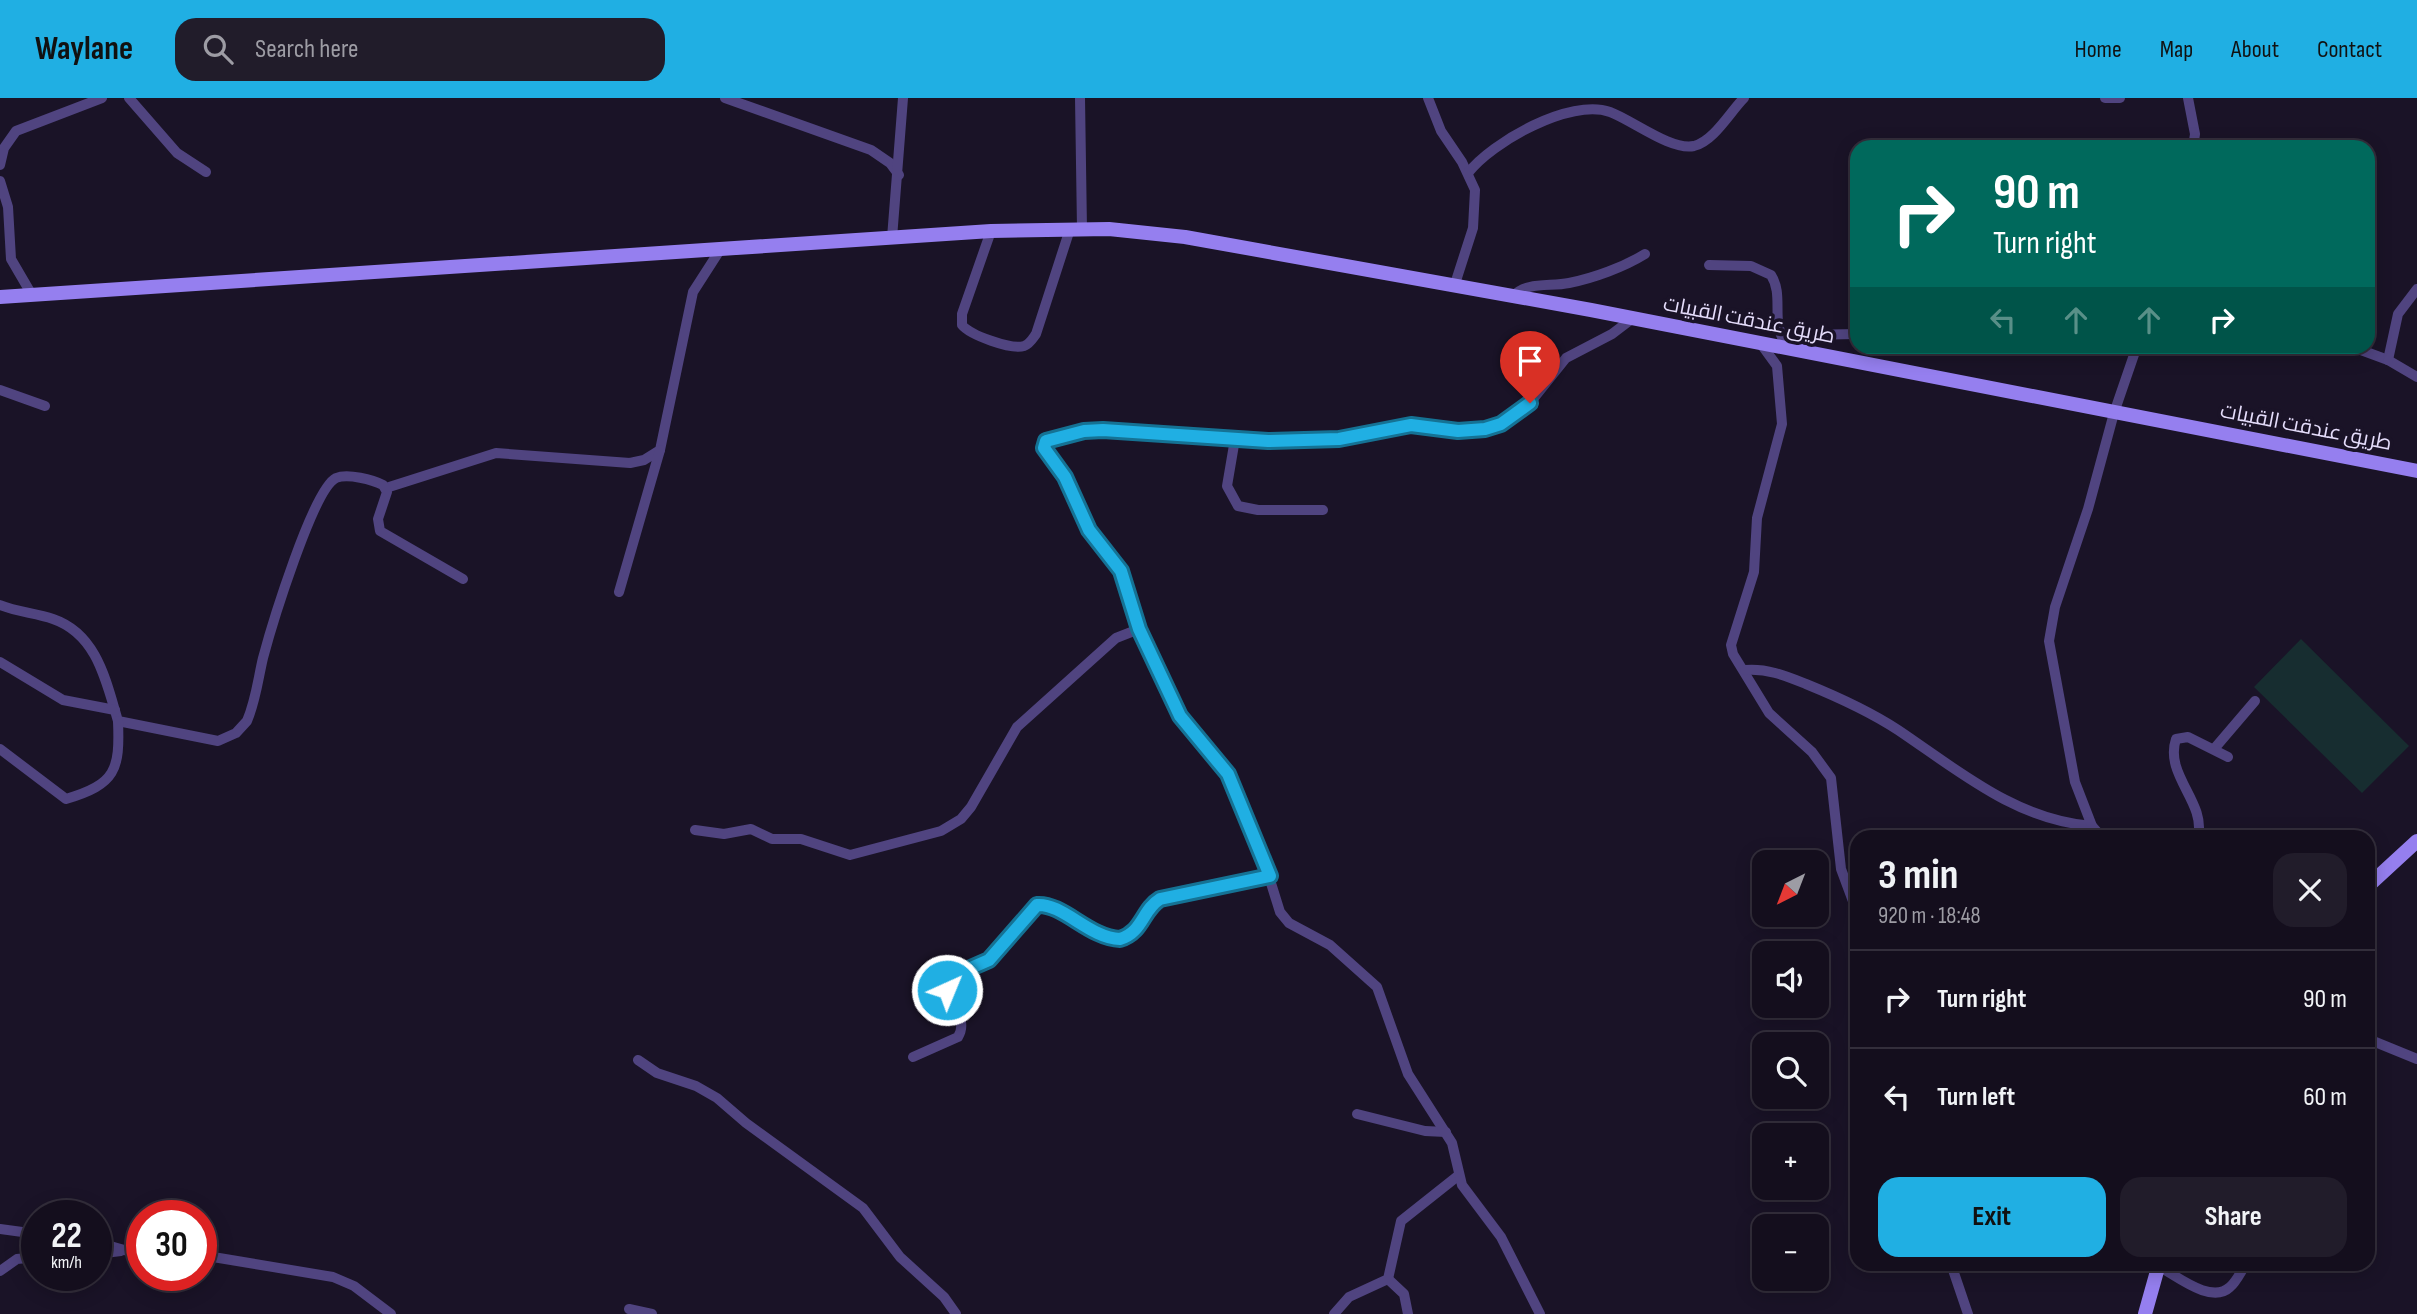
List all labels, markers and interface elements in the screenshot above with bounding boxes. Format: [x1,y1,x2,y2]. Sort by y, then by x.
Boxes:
search box [175,18,665,81]
text: Waylane [35,29,133,69]
icon: search [199,30,237,68]
text: Search here [255,34,358,65]
text: Home [2074,35,2122,64]
text: Map [2160,35,2193,64]
text: About [2231,35,2279,64]
text: Contact [2317,35,2382,64]
text: 90 m [1993,164,2080,223]
icon: right [1878,168,1969,259]
text: Turn right [1993,224,2097,263]
street label: طريق عندقت القبيات [1661,291,1837,349]
icon: left [1984,301,2022,339]
icon: ahead [2057,301,2095,339]
icon: ahead [2130,301,2168,339]
icon: right [2203,301,2241,339]
pin [1500,331,1560,403]
icon: arrive [1511,342,1549,380]
street label: طريق عندقت القبيات [2218,398,2394,456]
north arrow [1752,850,1829,928]
map controls [1752,850,1829,1291]
text: 3 min [1878,850,1958,901]
button: close [2273,853,2347,927]
text: 920 m · 18:48 [1878,902,1981,930]
button: sound [1752,941,1829,1018]
position arrow [910,953,984,1027]
icon: right [1878,980,1916,1018]
text: Turn right [1937,984,2026,1015]
text: 90 m [2303,984,2347,1015]
button: search [1752,1032,1829,1109]
icon: left [1878,1078,1916,1116]
text: Turn left [1937,1082,2015,1113]
text: 60 m [2303,1082,2347,1113]
button: + [1752,1123,1829,1200]
button: Exit [1878,1177,2106,1257]
button: Share [2120,1177,2347,1257]
speed limit sign: 30 [126,1200,217,1291]
button: − [1752,1214,1829,1291]
text: 22 [51,1215,82,1258]
text: km/h [51,1252,82,1273]

